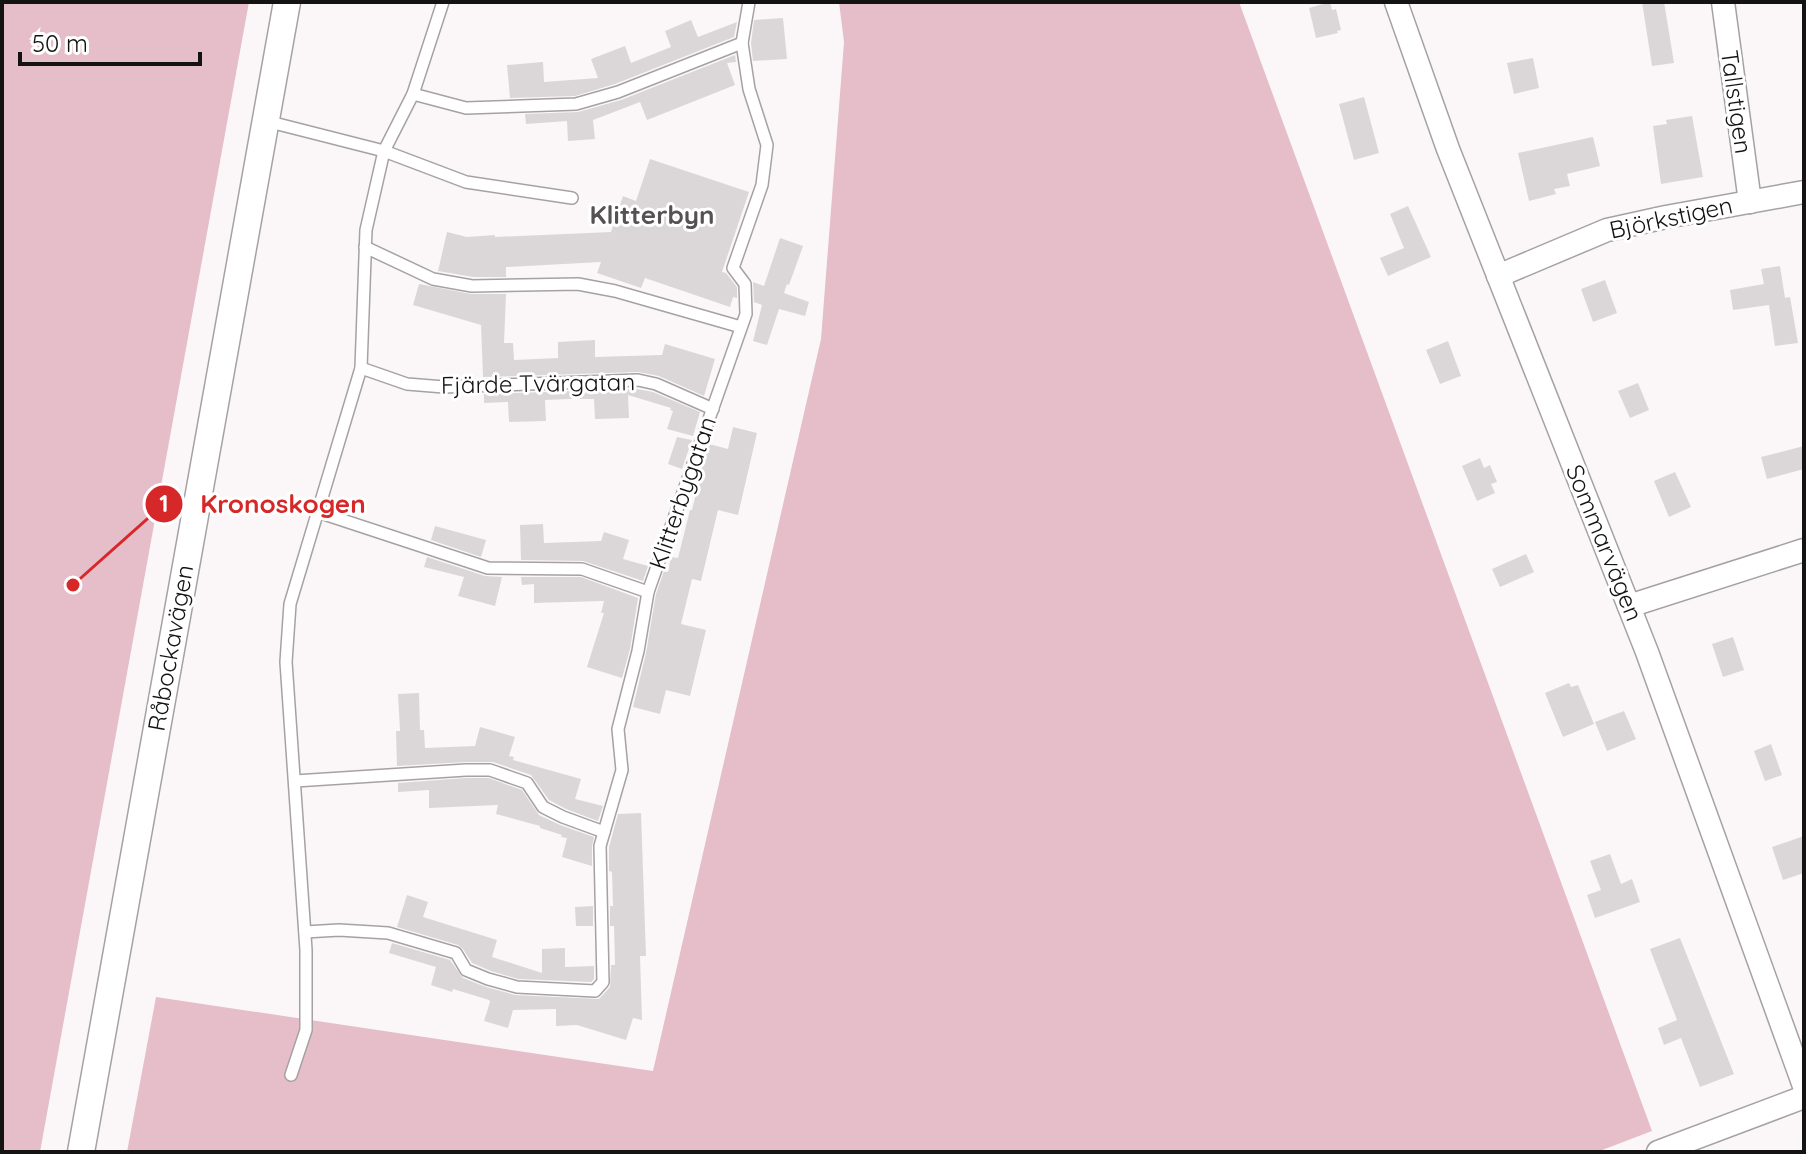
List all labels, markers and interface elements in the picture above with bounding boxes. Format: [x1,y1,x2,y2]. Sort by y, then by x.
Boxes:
scale bar [20,16,200,66]
text: 50 m [32,28,88,58]
street label: Tallstigen [1715,48,1759,156]
street label: Björkstigen [1607,189,1735,245]
district label: Klitterbyn [589,198,715,231]
street label: Fjärde Tvärgatan [441,366,635,400]
street label: Klitterbygatan [642,412,722,573]
street label: Sommarvägen [1560,460,1650,625]
callout: Kronoskogen [144,479,381,529]
text: Kronoskogen [200,487,366,520]
text: 1 [159,488,169,518]
street label: Råbockavägen [141,562,199,733]

